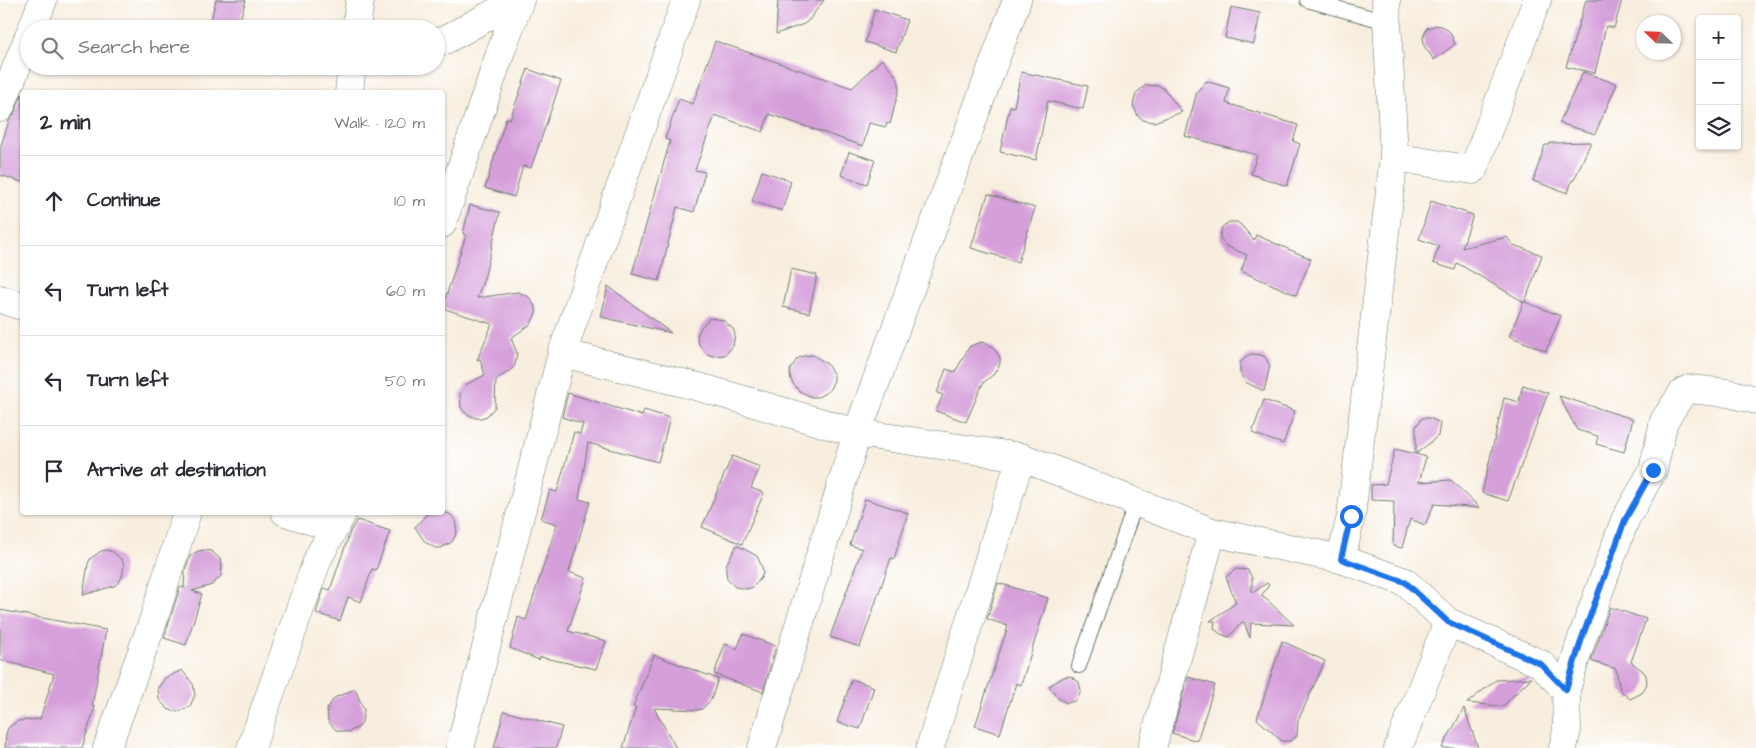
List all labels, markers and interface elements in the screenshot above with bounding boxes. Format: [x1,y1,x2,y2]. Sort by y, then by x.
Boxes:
north arrow [1636,15,1681,60]
map controls [1696,15,1741,150]
button: + [1696,15,1741,60]
search box [20,20,445,75]
icon: search [38,34,66,62]
text: Search here [78,34,190,61]
button: − [1696,60,1741,105]
button: layers [1696,105,1741,150]
text: 2 min [40,108,90,137]
text: Walk · 120 m [334,112,425,134]
icon: ahead [40,187,68,215]
text: Continue [87,187,161,214]
text: 10 m [394,190,425,212]
icon: left [40,277,68,305]
text: Turn left [87,277,168,304]
text: 60 m [386,280,425,302]
icon: left [40,367,68,395]
text: Turn left [87,367,168,394]
text: 50 m [385,370,425,392]
icon: arrive [40,457,68,485]
text: Arrive at destination [87,457,266,484]
route end [1642,459,1665,482]
route start [1340,505,1363,528]

